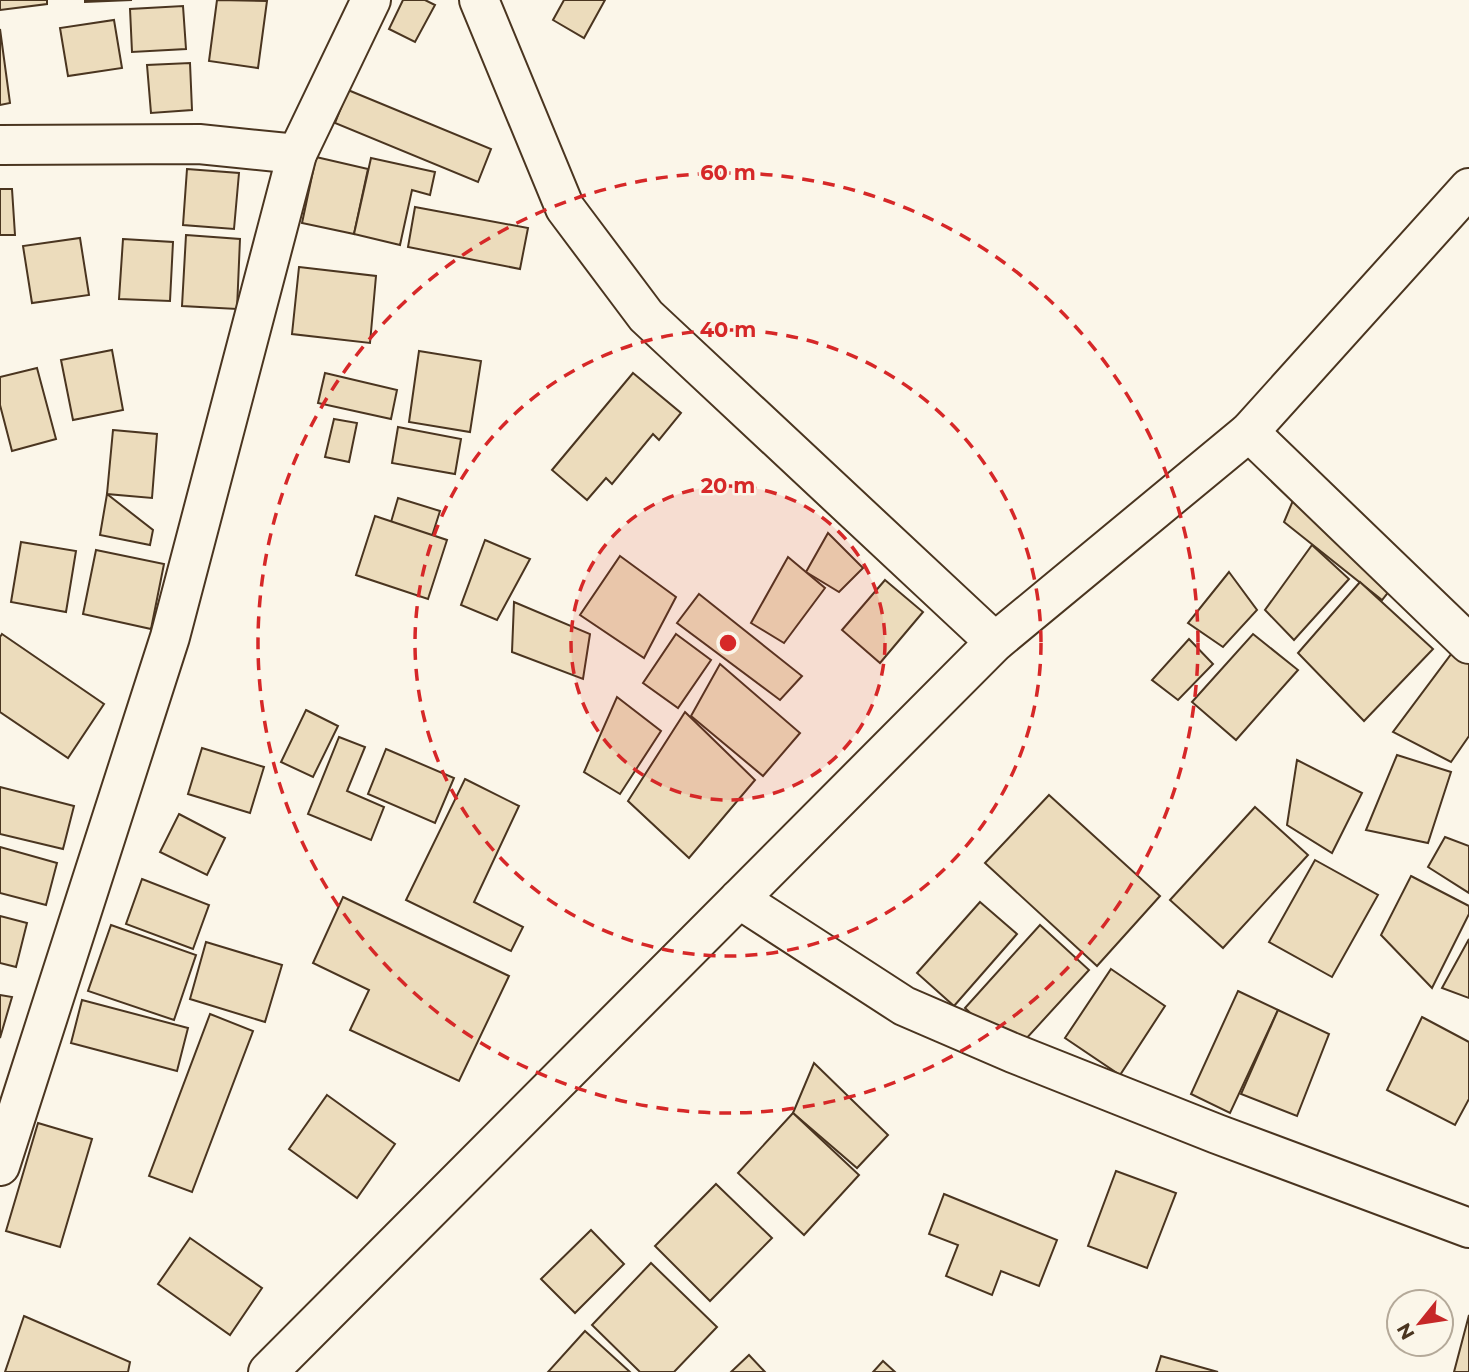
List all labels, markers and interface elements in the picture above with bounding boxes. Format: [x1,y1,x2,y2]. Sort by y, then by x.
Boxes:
text: 60 m [700,160,756,185]
text: 40 m [700,317,756,342]
text: 20 m [701,473,755,498]
centre of rings [716,631,740,655]
north arrow [1385,1288,1455,1358]
text: N [1392,1319,1420,1344]

